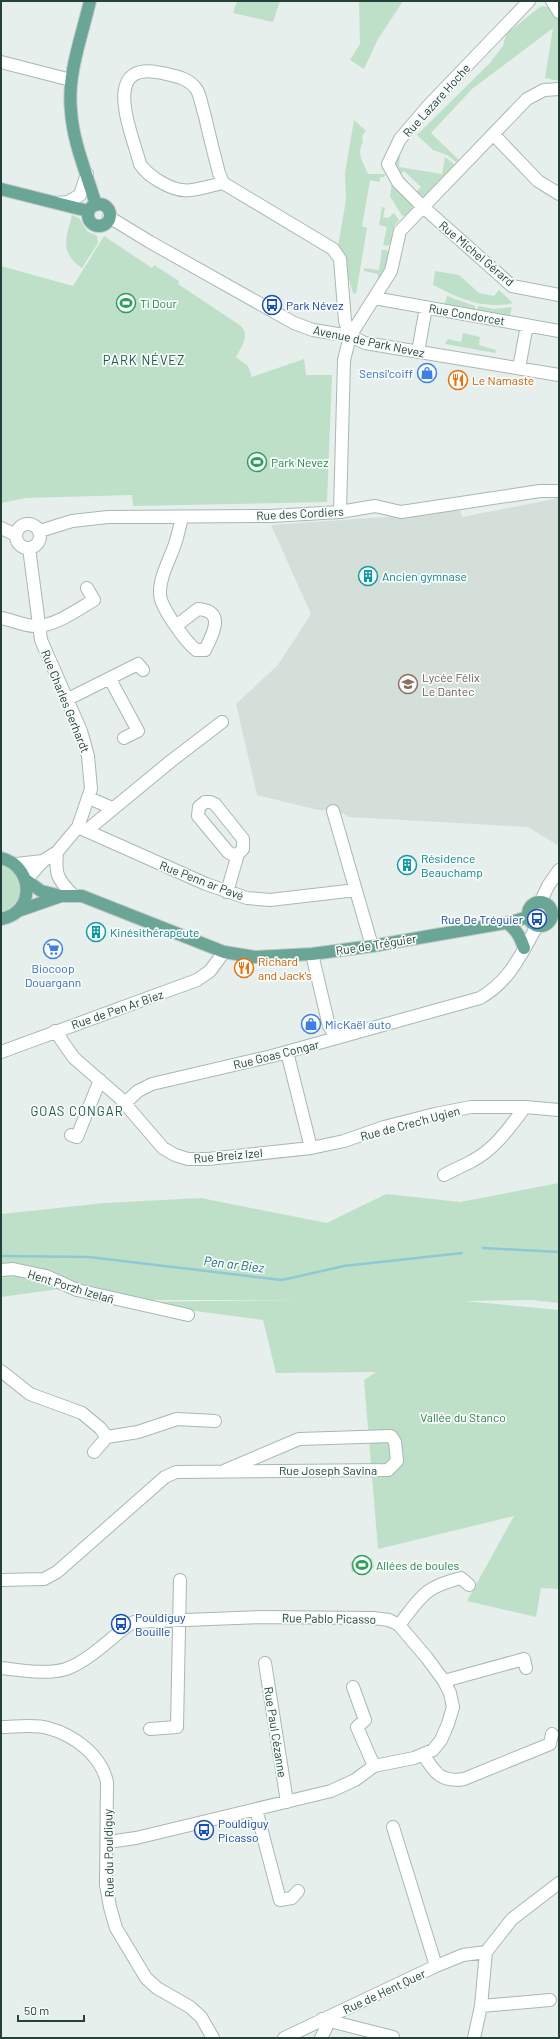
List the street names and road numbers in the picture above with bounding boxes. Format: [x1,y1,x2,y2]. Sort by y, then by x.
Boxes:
street label: Rue Lazare Hoche [400,61,472,139]
street label: Rue Michel Gérard [437,218,517,288]
street label: Rue Condorcet [428,300,506,328]
street label: Avenue de Park Nevez [312,322,426,360]
street label: Rue des Cordiers [256,504,344,522]
street label: Rue Charles Gerhardt [39,647,93,755]
street label: Rue Penn ar Pavé [158,857,246,903]
street label: Rue de Tréguier [335,931,418,957]
street label: Rue de Pen Ar Biez [69,987,165,1031]
street label: Rue Goas Congar [232,1036,321,1071]
street label: Rue de Crec'h Ugien [359,1103,461,1143]
street label: Rue Breiz Izel [193,1145,263,1165]
street label: Hent Porzh Izelañ [26,1266,116,1306]
street label: Rue Joseph Savina [279,1463,377,1477]
street label: Rue Pablo Picasso [282,1610,376,1626]
street label: Rue Paul Cézanne [262,1686,290,1778]
street label: Rue du Pouldiguy [100,1808,116,1897]
street label: Rue de Hent Quer [340,1965,428,2016]

